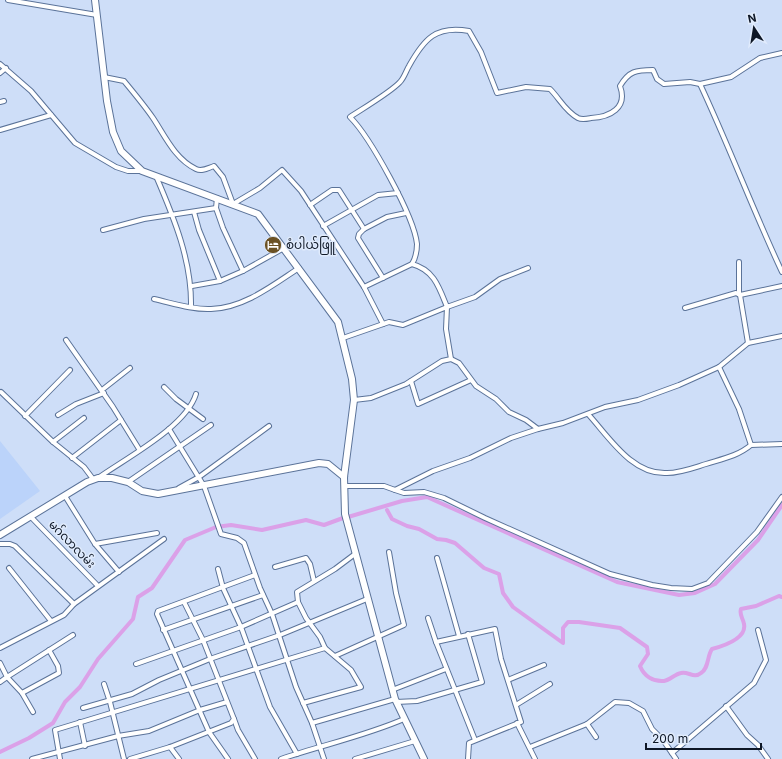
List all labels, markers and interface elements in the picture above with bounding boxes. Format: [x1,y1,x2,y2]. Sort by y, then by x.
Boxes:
north arrow [734,8,774,48]
text: N [746,10,757,26]
hotel icon: စံပါယ်ဖြူ [263,235,283,255]
place label: စံပါယ်ဖြူ [286,236,336,255]
street label: မဂ်လာလမ်း [46,516,100,571]
scale bar [646,725,761,751]
text: 200 m [652,731,688,746]

